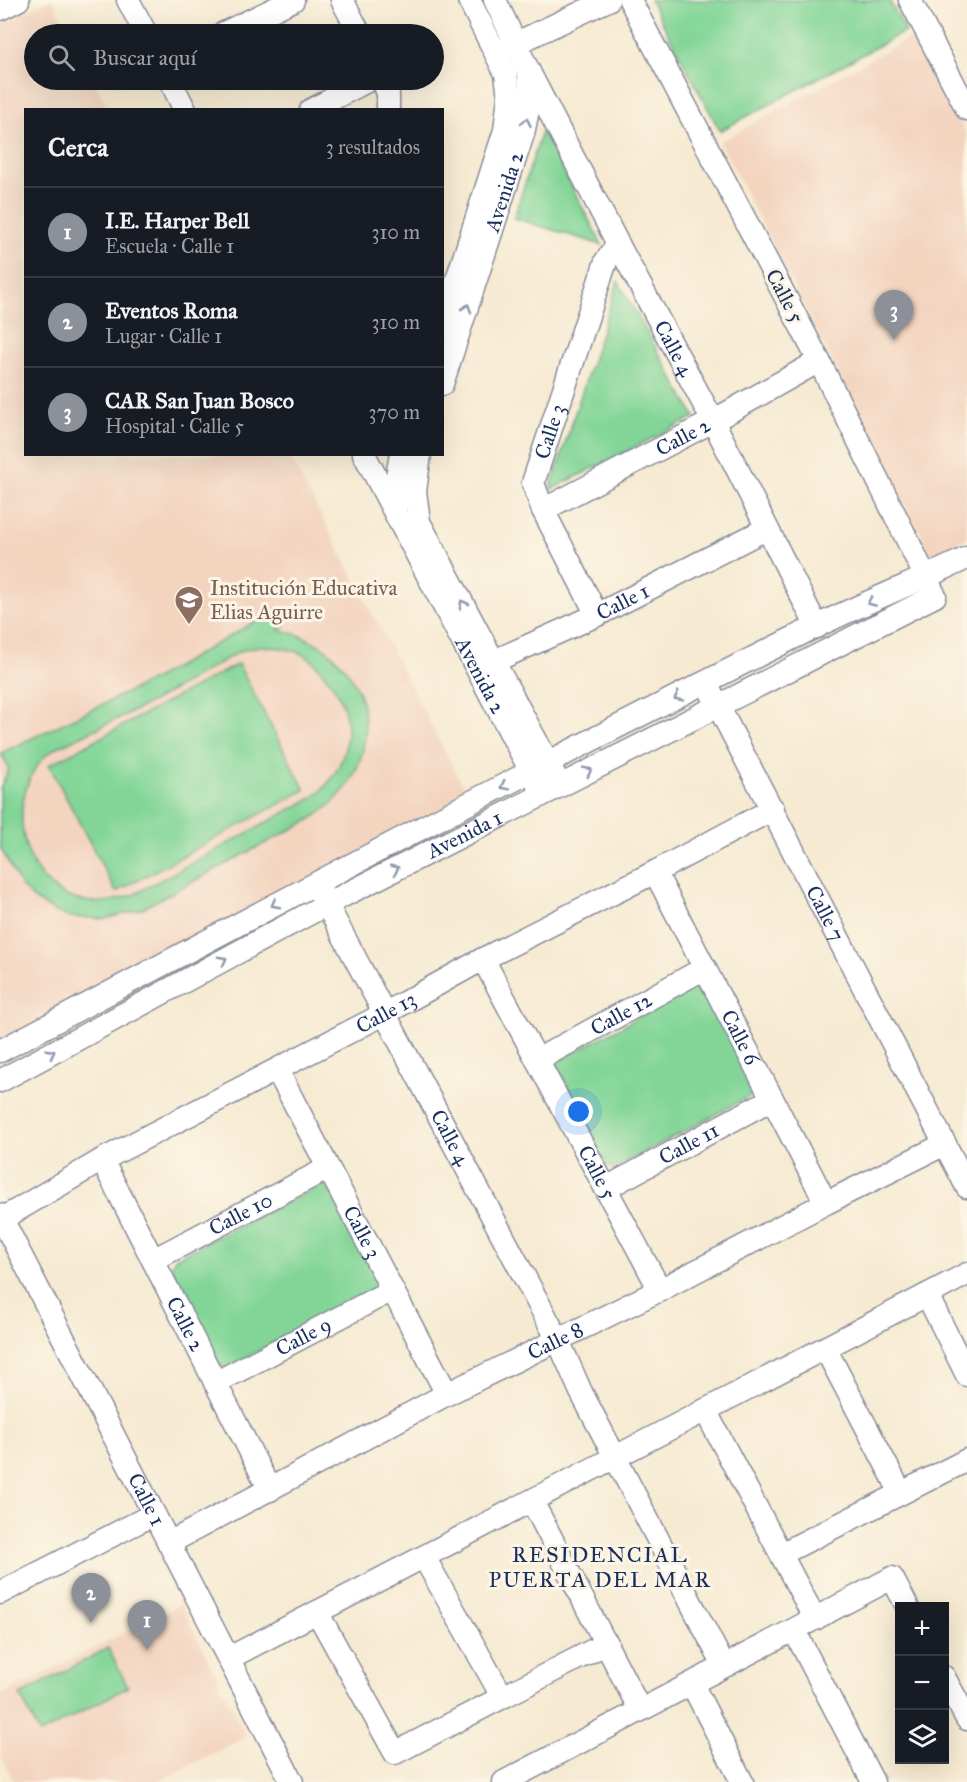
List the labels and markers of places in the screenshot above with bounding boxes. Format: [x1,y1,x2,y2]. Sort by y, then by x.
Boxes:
pin: 3 [874,290,914,340]
place label: Institución Educativa Elias Aguirre [210,575,397,625]
school or university icon: Institución Educativa Elias Aguirre [173,584,205,626]
pin: 2 [72,1574,110,1623]
pin: 1 [128,1600,166,1650]

